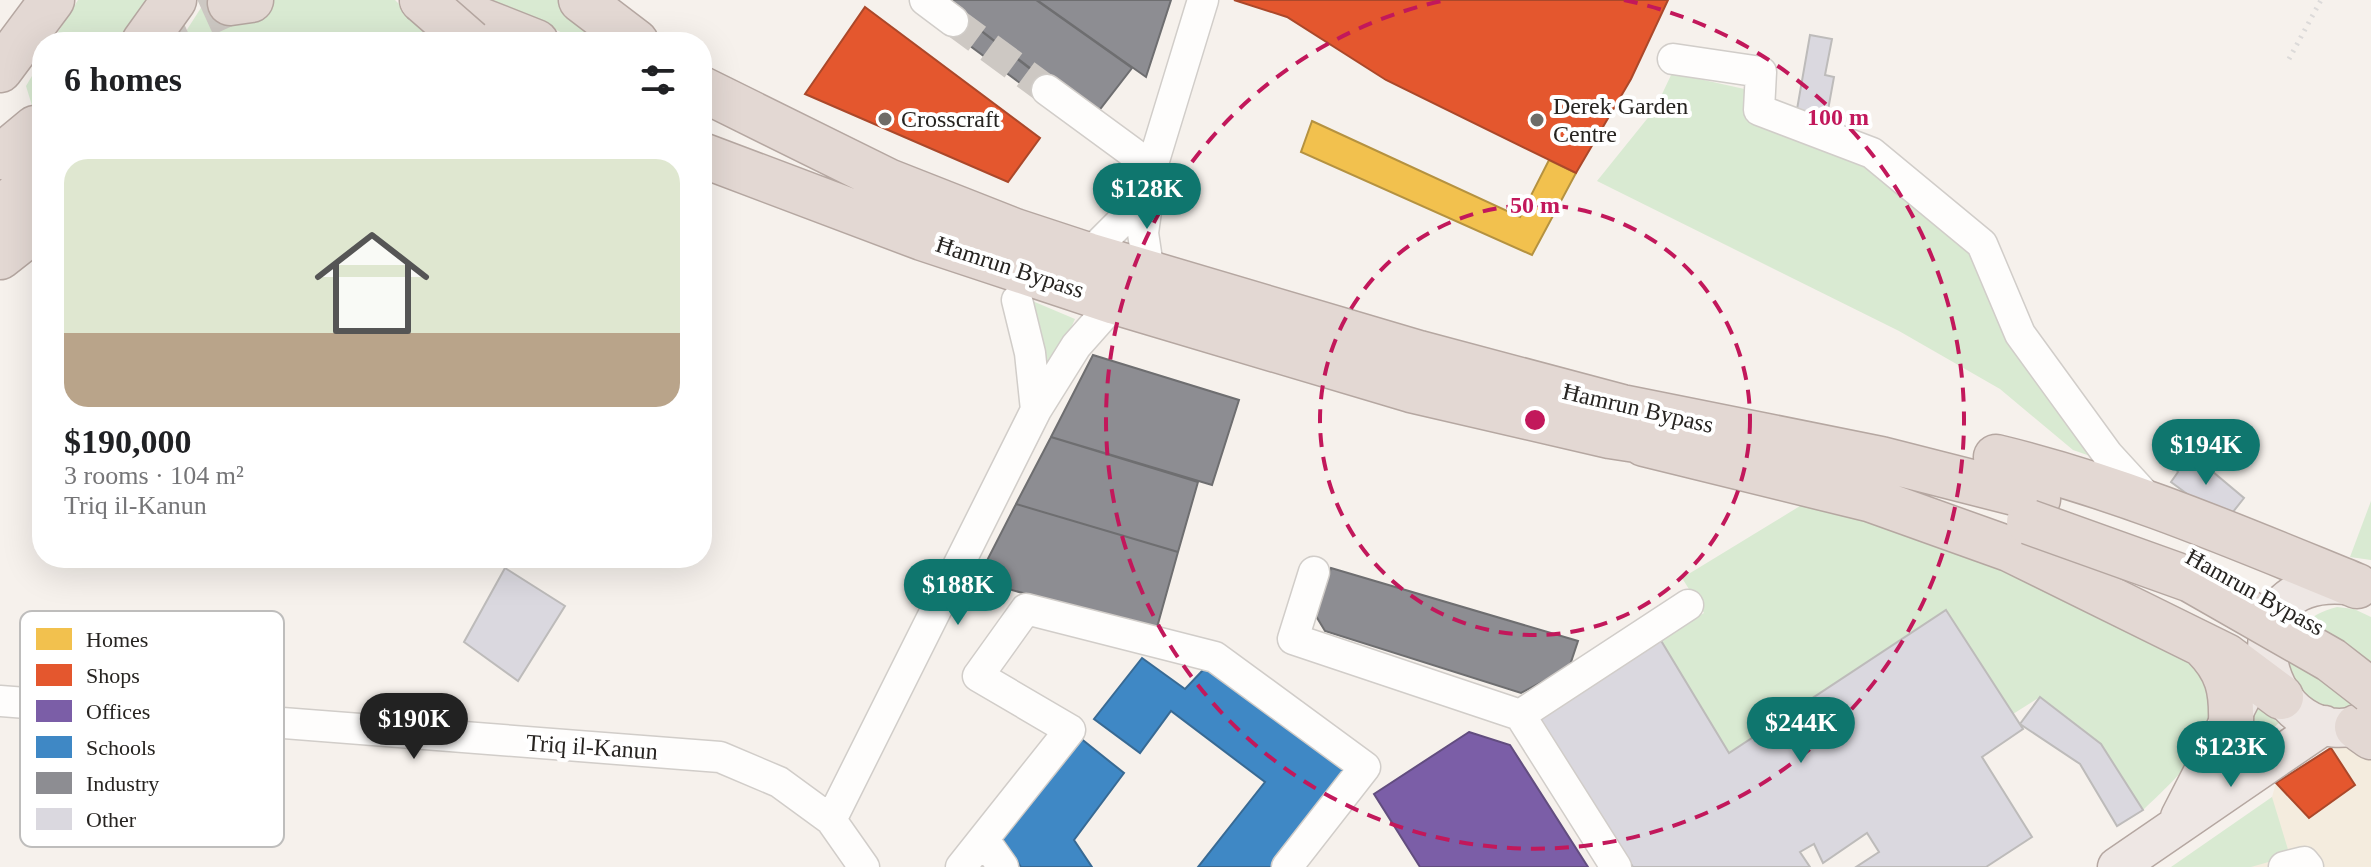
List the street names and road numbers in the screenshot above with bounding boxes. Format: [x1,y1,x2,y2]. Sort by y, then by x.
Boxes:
street label: Ħamrun Bypass [933,231,1087,303]
street label: Ħamrun Bypass [1560,378,1716,438]
street label: Ħamrun Bypass [2181,543,2329,641]
street label: Triq il-Kanun [525,729,659,765]

